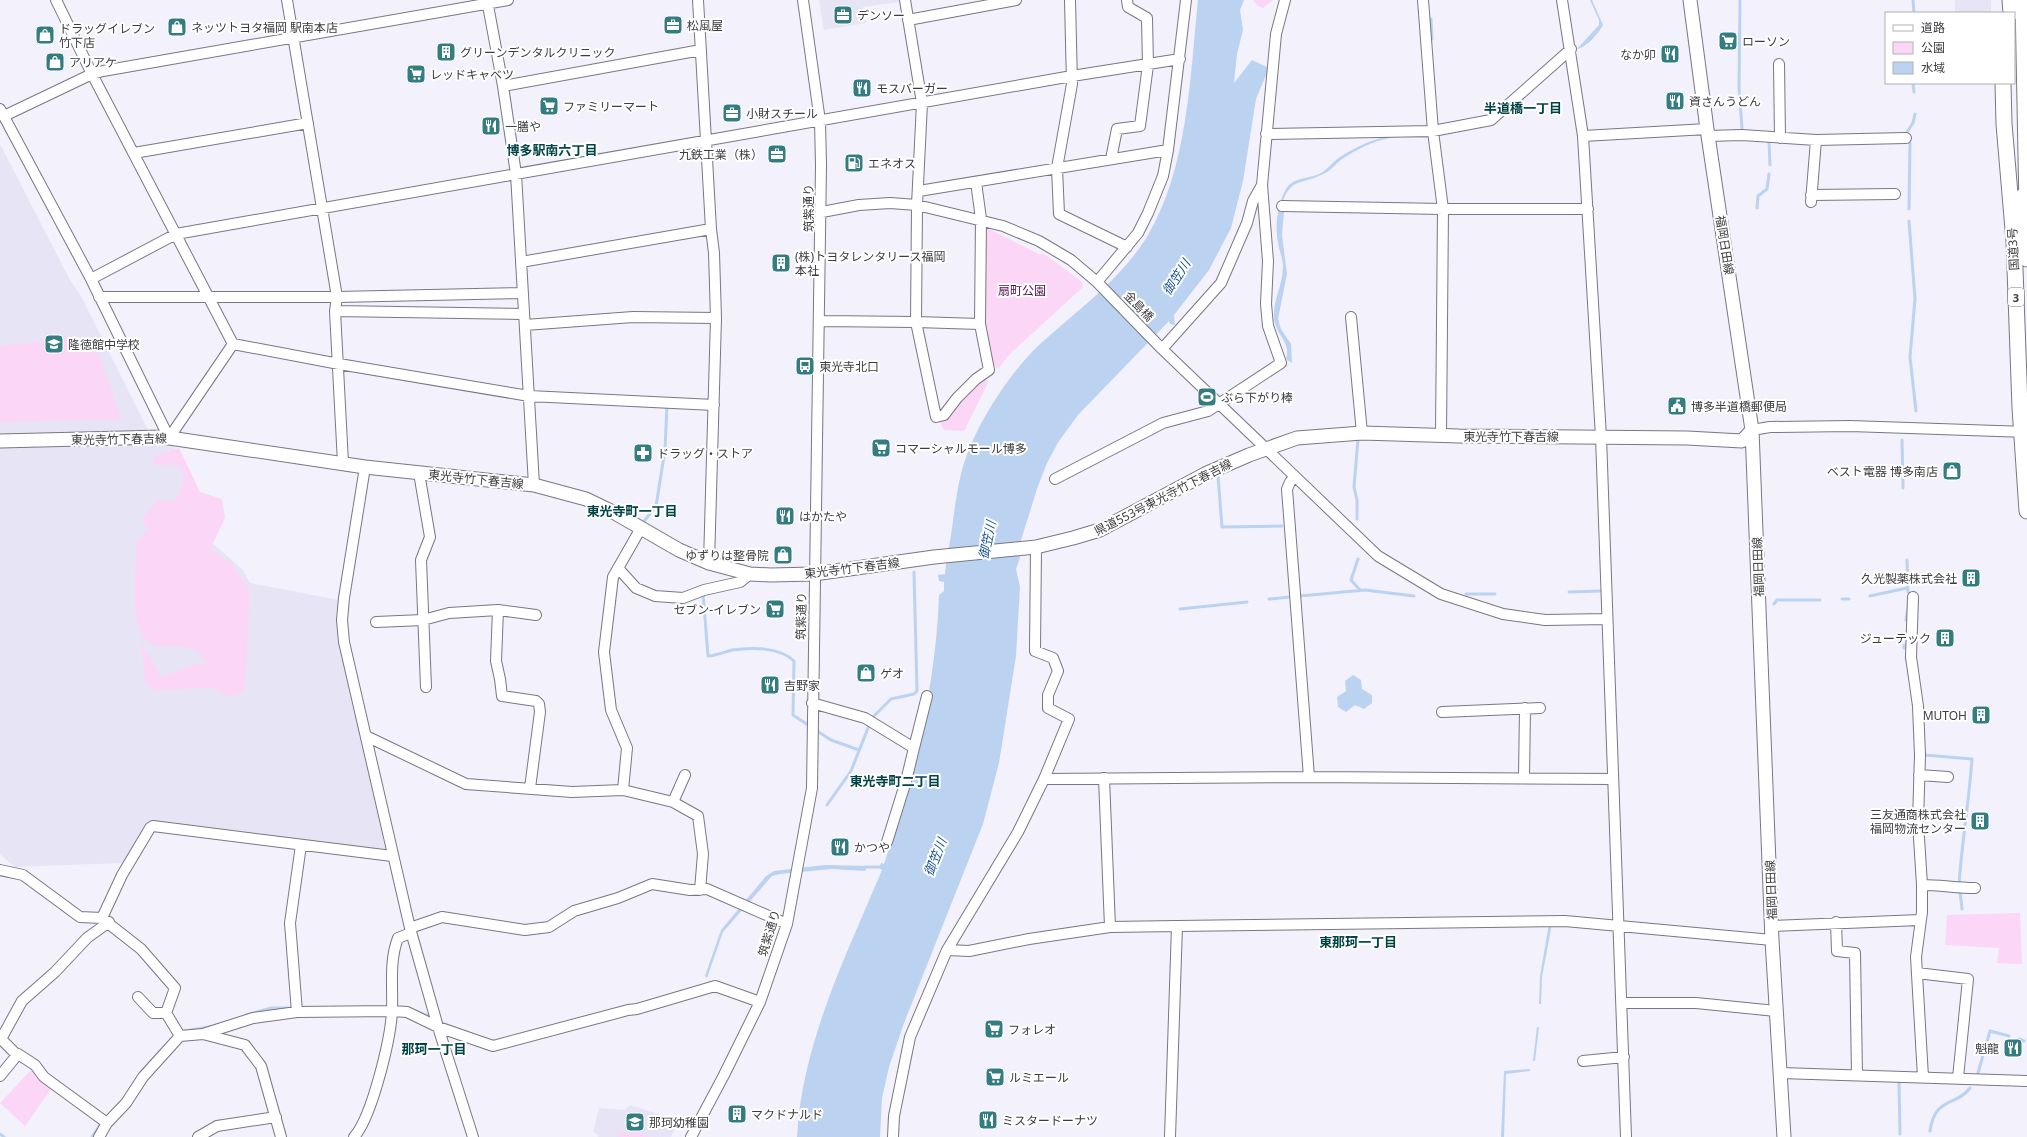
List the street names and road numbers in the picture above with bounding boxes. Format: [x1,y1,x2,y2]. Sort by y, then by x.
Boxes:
street label: 筑紫通り [800,184,817,232]
street label: 福岡日田線 [1712,214,1738,276]
street label: 国道3号 [2003,227,2023,271]
street label: 金島橋 [1120,287,1158,325]
road number: 3 [2008,288,2024,306]
street label: 東光寺竹下春吉線 [1463,428,1559,445]
street label: 東光寺竹下春吉線 [71,430,167,448]
street label: 県道553号東光寺竹下春吉線 [1091,455,1235,539]
street label: 東光寺竹下春吉線 [427,466,525,492]
street label: 福岡日田線 [1748,537,1768,597]
street label: 東光寺竹下春吉線 [803,554,901,582]
street label: 筑紫通り [792,592,810,640]
street label: 福岡日田線 [1761,860,1781,920]
street label: 筑紫通り [754,908,784,958]

